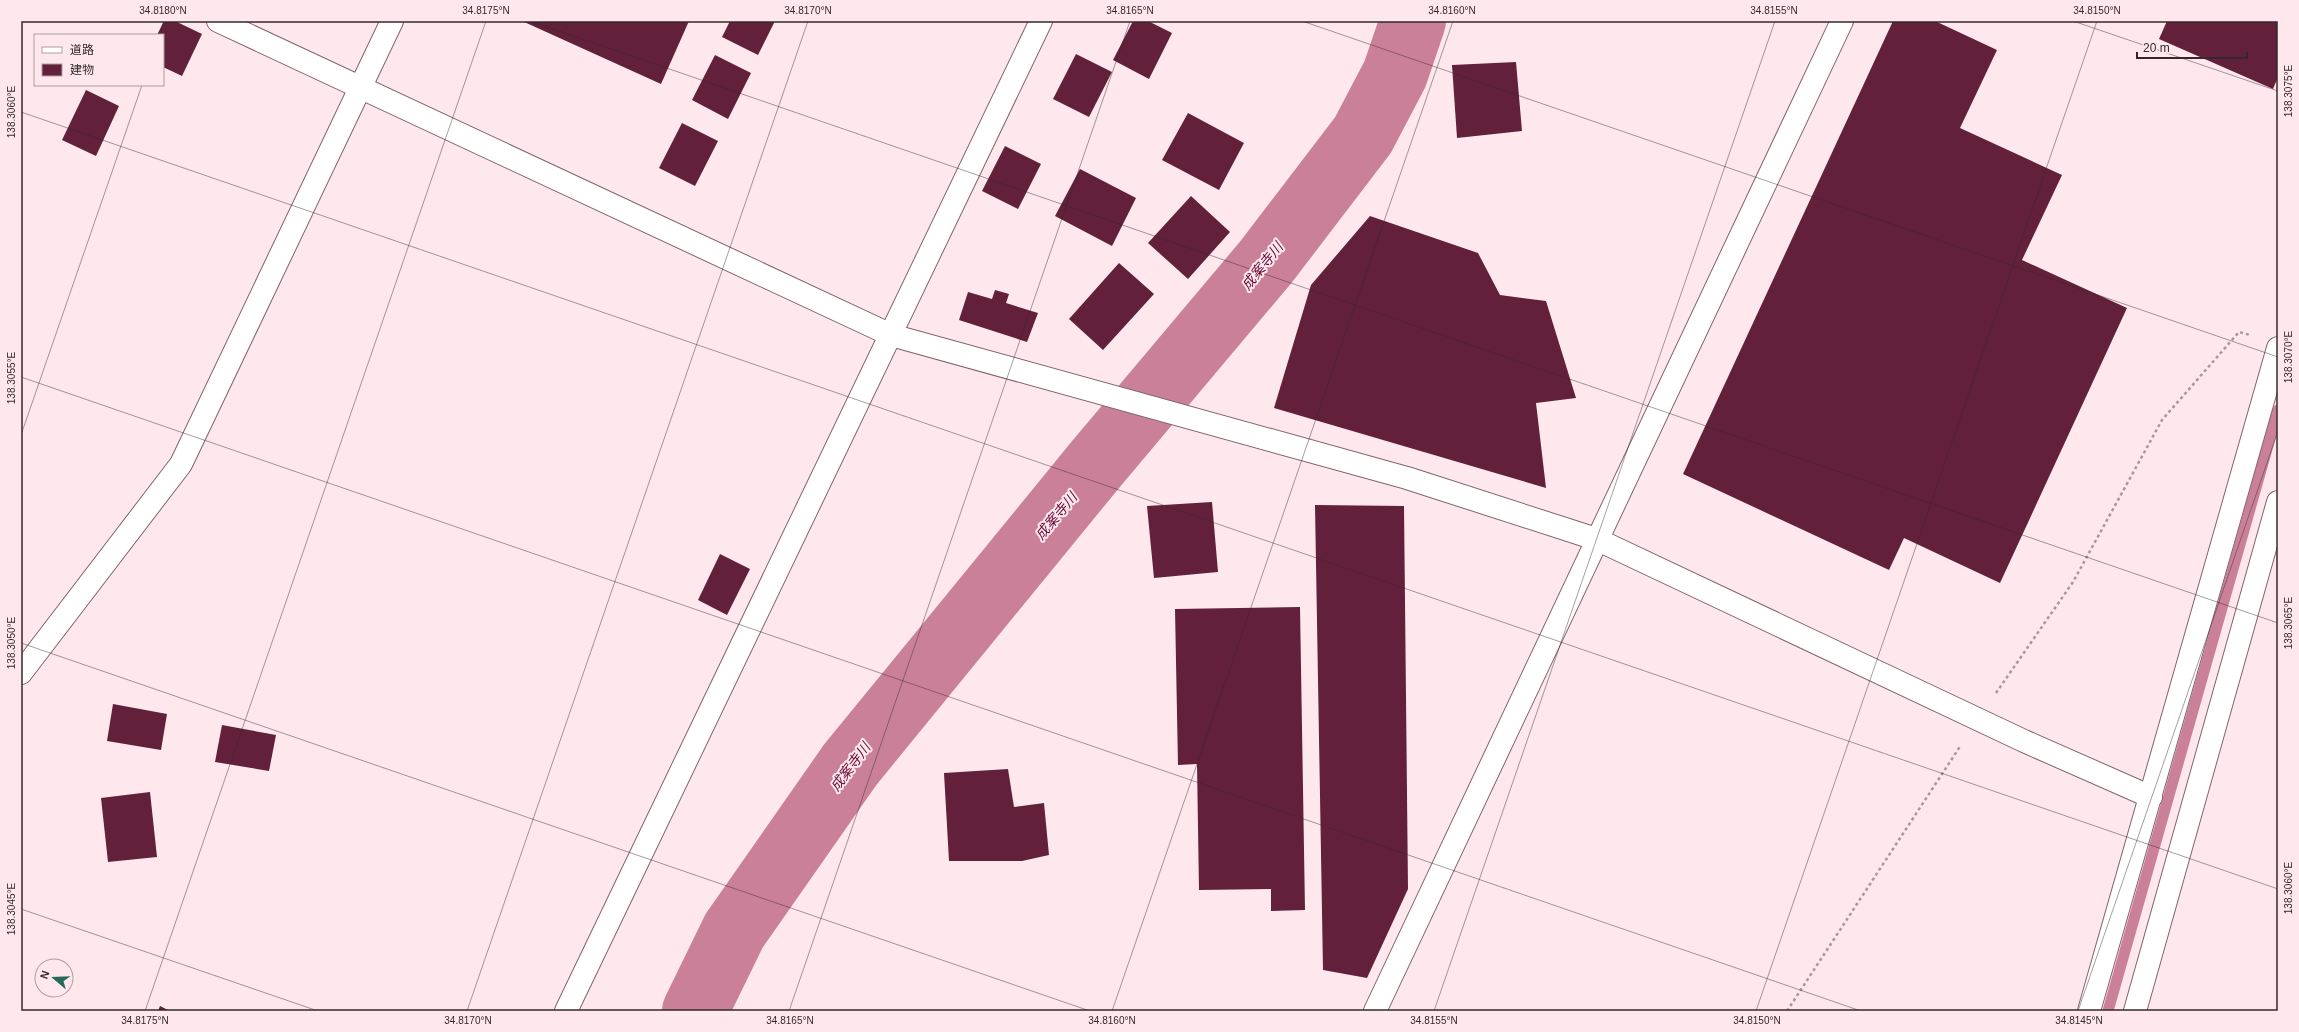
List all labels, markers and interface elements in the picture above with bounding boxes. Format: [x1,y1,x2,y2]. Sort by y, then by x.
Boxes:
text: 34.8180°N [139,5,187,16]
text: 34.8175°N [462,5,510,16]
text: 34.8170°N [784,5,832,16]
text: 34.8165°N [1106,5,1154,16]
text: 34.8160°N [1428,5,1476,16]
text: 34.8155°N [1750,5,1798,16]
text: 34.8150°N [2073,5,2121,16]
legend [34,34,164,86]
scale bar [2137,34,2247,60]
text: 20 m [2143,41,2170,55]
text: 道路 [70,43,94,57]
text: 建物 [70,63,94,77]
text: 138.3075°E [2283,64,2294,117]
text: 138.3060°E [6,85,17,138]
water label: 成案寺川 [1238,238,1287,293]
text: 138.3070°E [2283,330,2294,383]
text: 138.3055°E [6,351,17,404]
water label: 成案寺川 [1032,488,1081,543]
text: 138.3065°E [2283,596,2294,649]
text: 138.3050°E [6,616,17,669]
water label: 成案寺川 [827,738,874,794]
text: 138.3060°E [2283,861,2294,914]
text: 138.3045°E [6,882,17,935]
north arrow [34,958,74,998]
text: N [38,969,52,980]
text: 34.8175°N [121,1015,169,1026]
text: 34.8170°N [444,1015,492,1026]
text: 34.8165°N [766,1015,814,1026]
text: 34.8160°N [1088,1015,1136,1026]
text: 34.8155°N [1410,1015,1458,1026]
text: 34.8150°N [1733,1015,1781,1026]
text: 34.8145°N [2055,1015,2103,1026]

